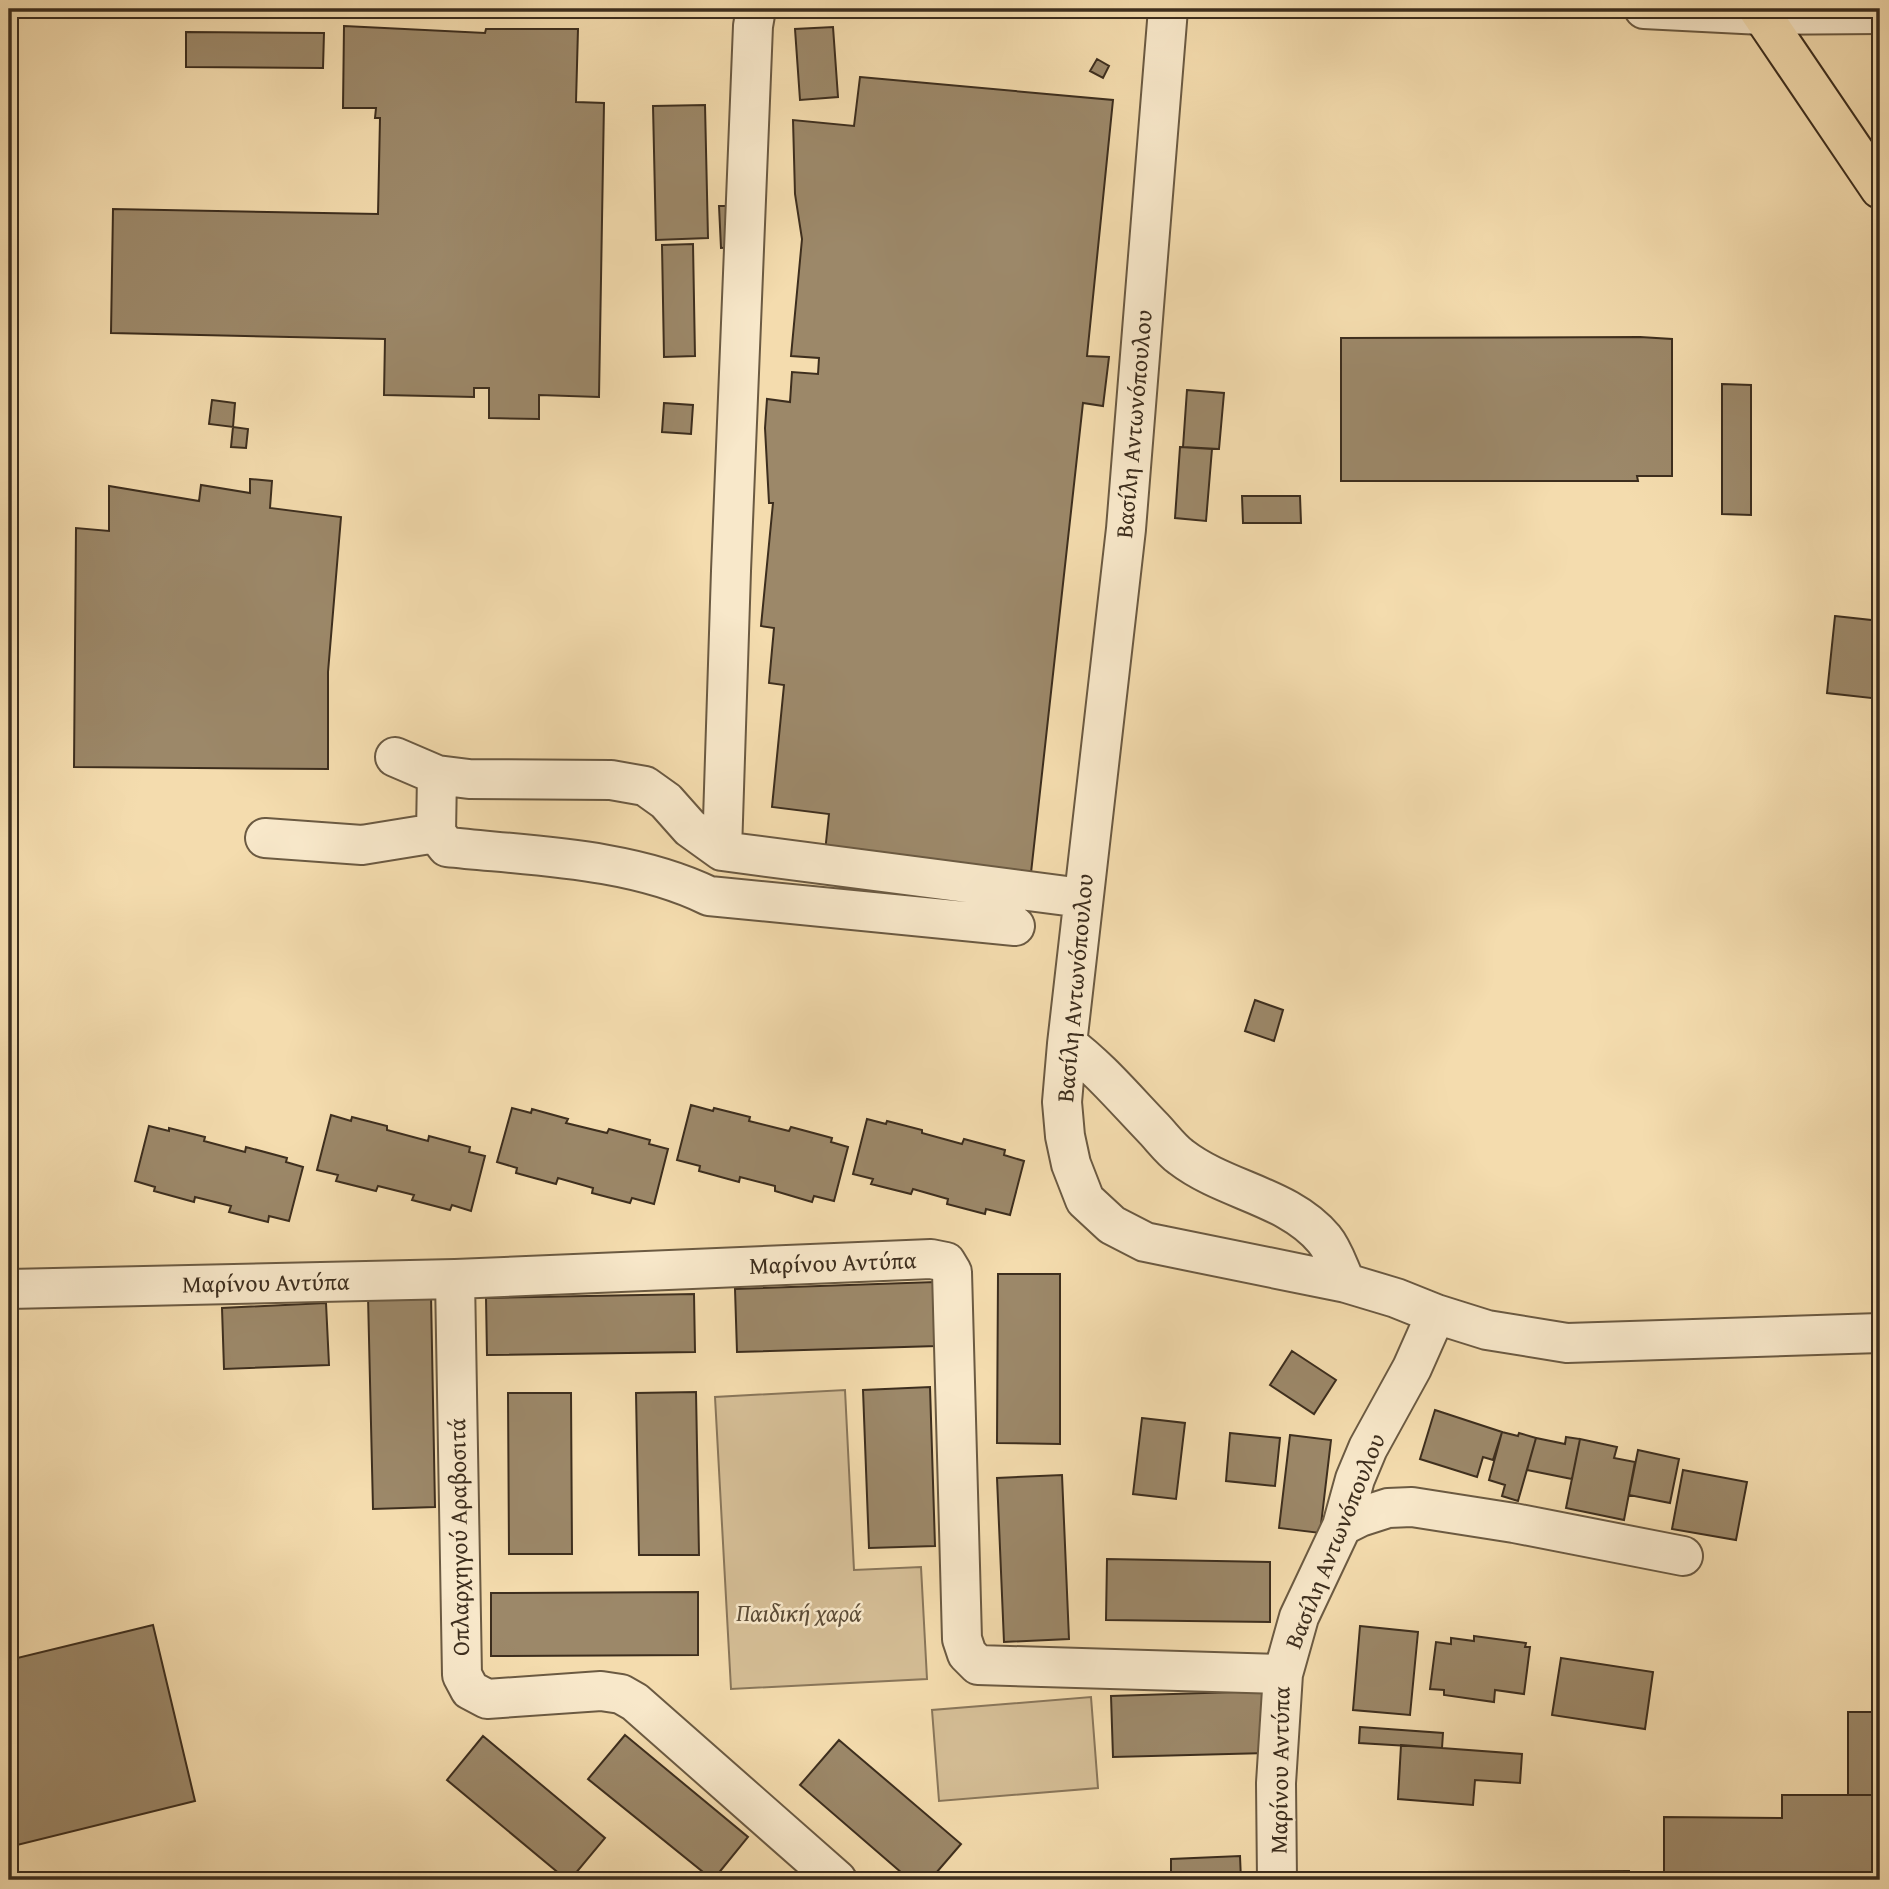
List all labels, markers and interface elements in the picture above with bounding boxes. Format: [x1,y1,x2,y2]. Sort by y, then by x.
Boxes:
street label: Βασίλη Αντωνόπουλου [1106,308,1161,540]
street label: Βασίλη Αντωνόπουλου [1047,872,1102,1104]
street label: Μαρίνου Αντύπα [748,1242,917,1283]
street label: Μαρίνου Αντύπα [182,1264,350,1301]
street label: Οπλαρχηγού Αραβοσιτά [439,1418,478,1656]
street label: Βασίλη Αντωνόπουλου [1275,1428,1394,1654]
park label: Παιδική χαρά [735,1595,862,1630]
street label: Μαρίνου Αντύπα [1261,1686,1298,1854]

